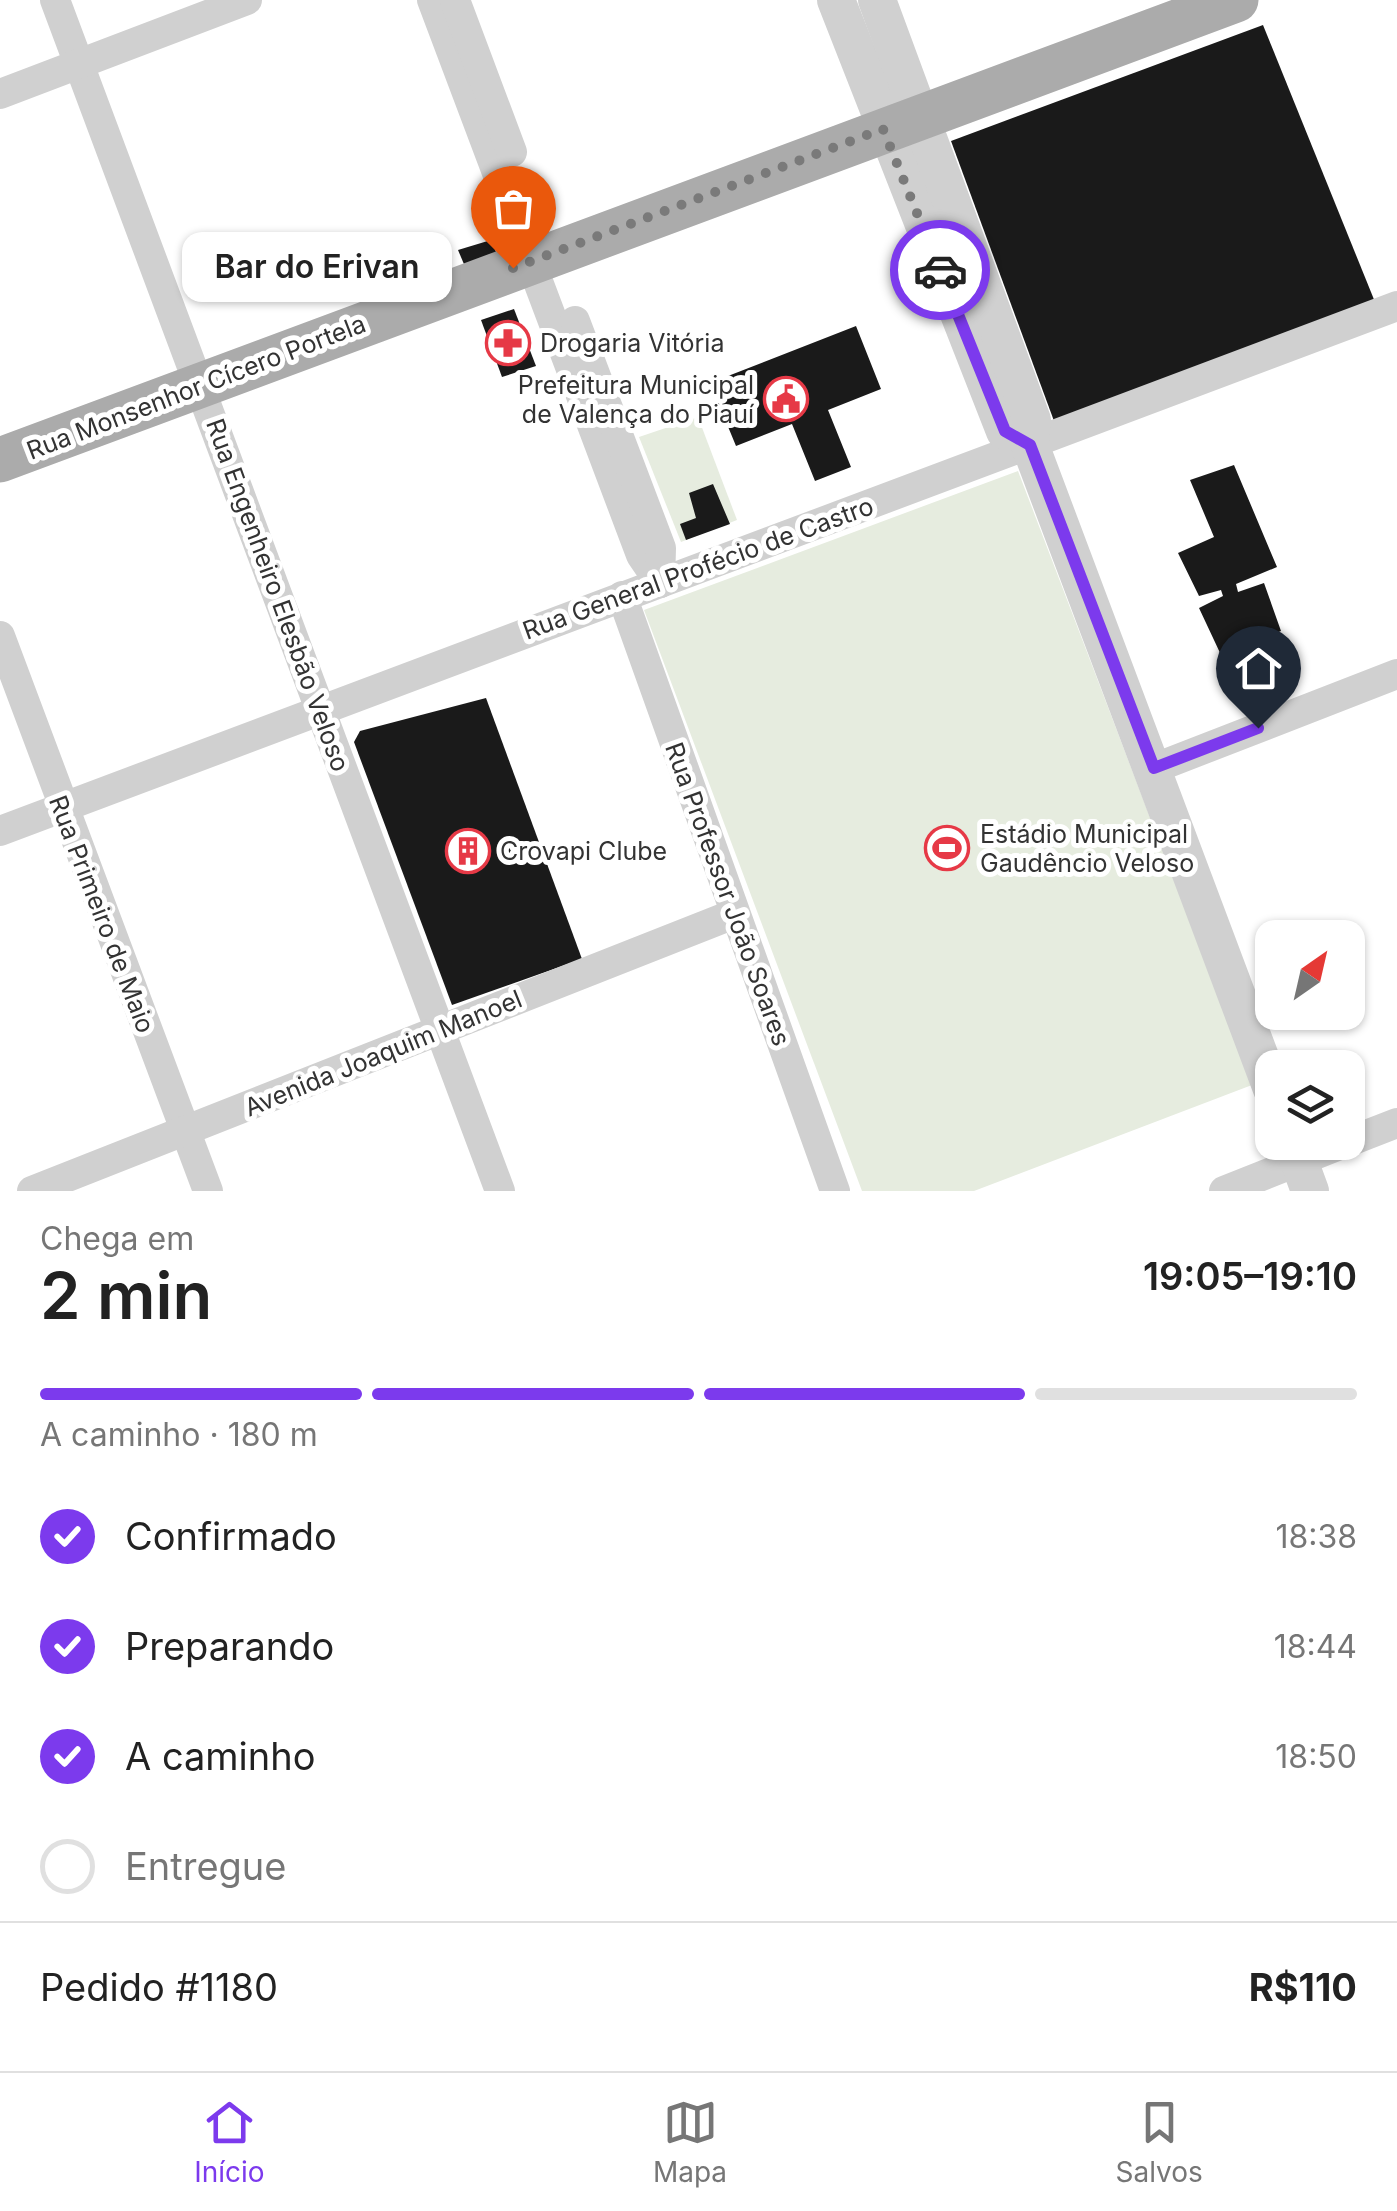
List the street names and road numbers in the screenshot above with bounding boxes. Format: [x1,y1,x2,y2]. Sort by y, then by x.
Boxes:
street label: Rua Monsenhor Cícero Portela [22,308,370,466]
street label: Rua Engenheiro Elesbão Veloso [200,415,356,775]
street label: Rua General Profécio de Castro [519,490,877,646]
street label: Rua Professor João Soares [659,738,797,1050]
street label: Rua Primeiro de Maio [43,791,161,1037]
street label: Avenida Joaquim Manoel [240,984,526,1122]

